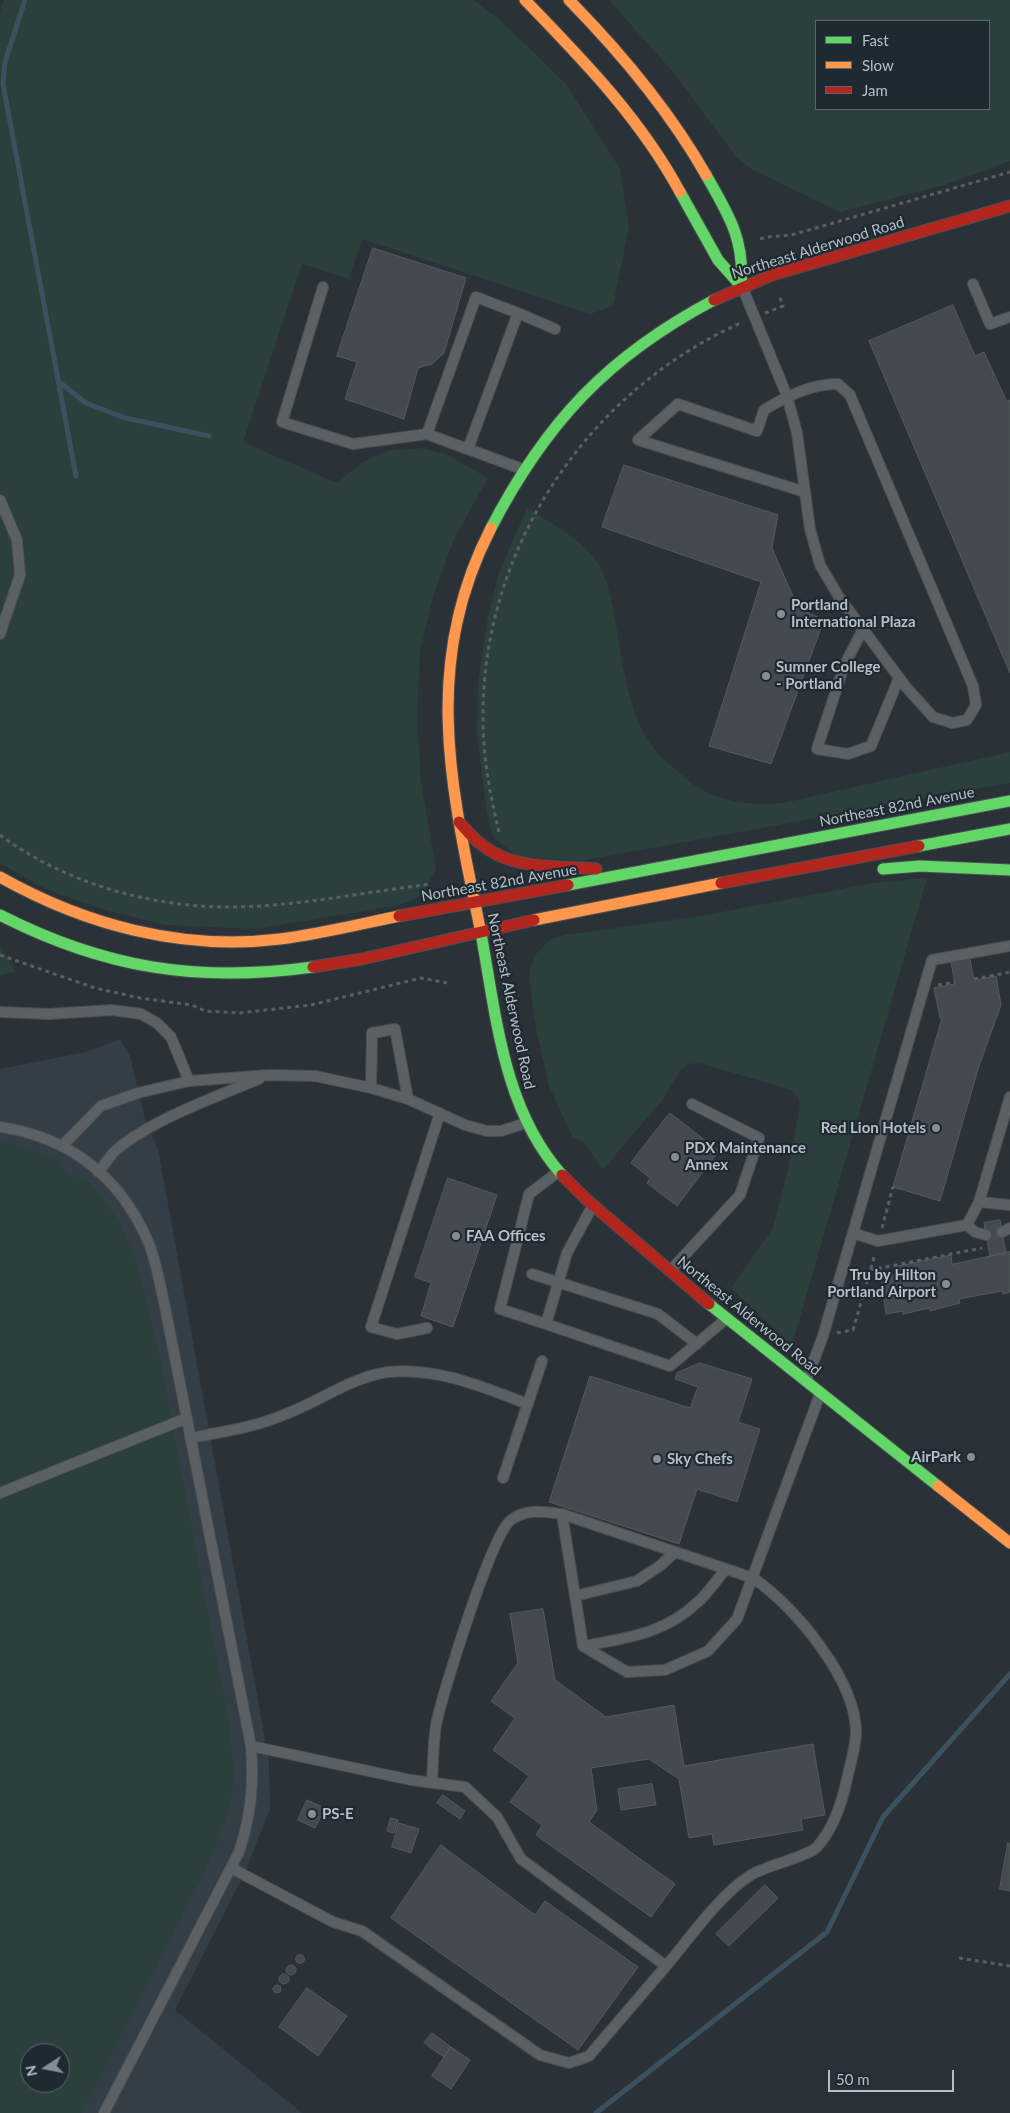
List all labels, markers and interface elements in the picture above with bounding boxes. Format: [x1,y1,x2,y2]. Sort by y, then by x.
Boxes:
legend [815,20,990,110]
text: Fast [862,31,889,49]
text: Slow [862,56,894,74]
text: Jam [862,81,888,99]
street label: Northeast Alderwood Road [729,213,907,283]
place label: Portland International Plaza [791,596,916,631]
marker: Portland International Plaza [775,608,787,620]
place label: Sumner College - Portland [776,658,880,693]
marker: Sumner College - Portland [760,670,772,682]
street label: Northeast 82nd Avenue [818,783,976,831]
street label: Northeast 82nd Avenue [420,860,578,906]
street label: Northeast Alderwood Road [484,911,538,1091]
place label: Red Lion Hotels [821,1119,926,1137]
marker: Red Lion Hotels [930,1122,942,1134]
place label: PDX Maintenance Annex [685,1139,806,1174]
marker: PDX Maintenance Annex [669,1151,681,1163]
place label: FAA Offices [466,1227,546,1245]
marker: FAA Offices [450,1230,462,1242]
street label: Northeast Alderwood Road [674,1252,824,1380]
place label: Tru by Hilton Portland Airport [827,1266,936,1301]
marker: Tru by Hilton Portland Airport [940,1278,952,1290]
place label: AirPark [911,1448,961,1466]
place label: Sky Chefs [667,1450,733,1468]
marker: AirPark [965,1451,977,1463]
marker: Sky Chefs [651,1453,663,1465]
place label: PS-E [322,1805,354,1823]
marker: PS-E [306,1808,318,1820]
north arrow [20,2043,70,2093]
scale bar [830,2060,956,2092]
text: N [21,2064,40,2078]
text: 50 m [836,2070,870,2088]

